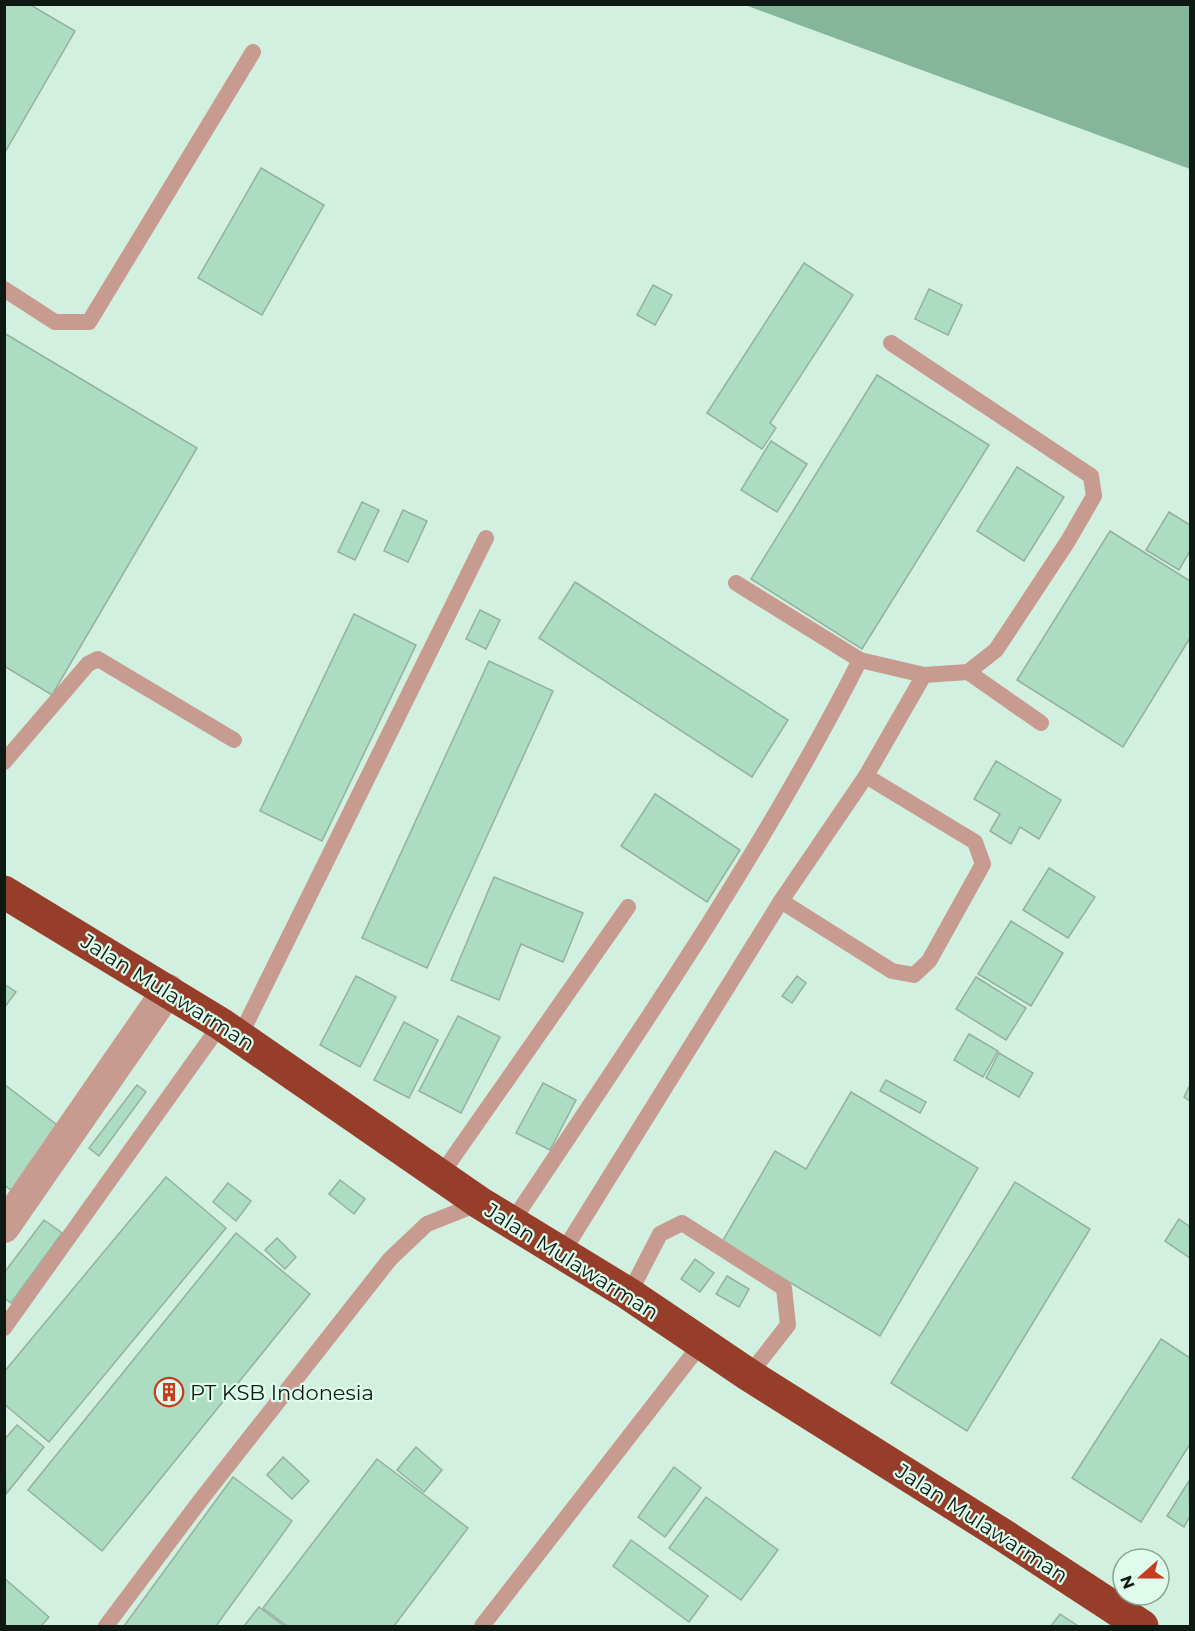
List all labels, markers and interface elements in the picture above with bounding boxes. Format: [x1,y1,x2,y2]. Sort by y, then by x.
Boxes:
street label: Jalan Mulawarman [76,928,260,1056]
street label: Jalan Mulawarman [480,1197,664,1325]
building icon: PT KSB Indonesia [153,1376,185,1408]
place label: PT KSB Indonesia [190,1380,374,1405]
street label: Jalan Mulawarman [890,1457,1073,1588]
north arrow [1111,1547,1171,1607]
text: N [1116,1573,1139,1592]

